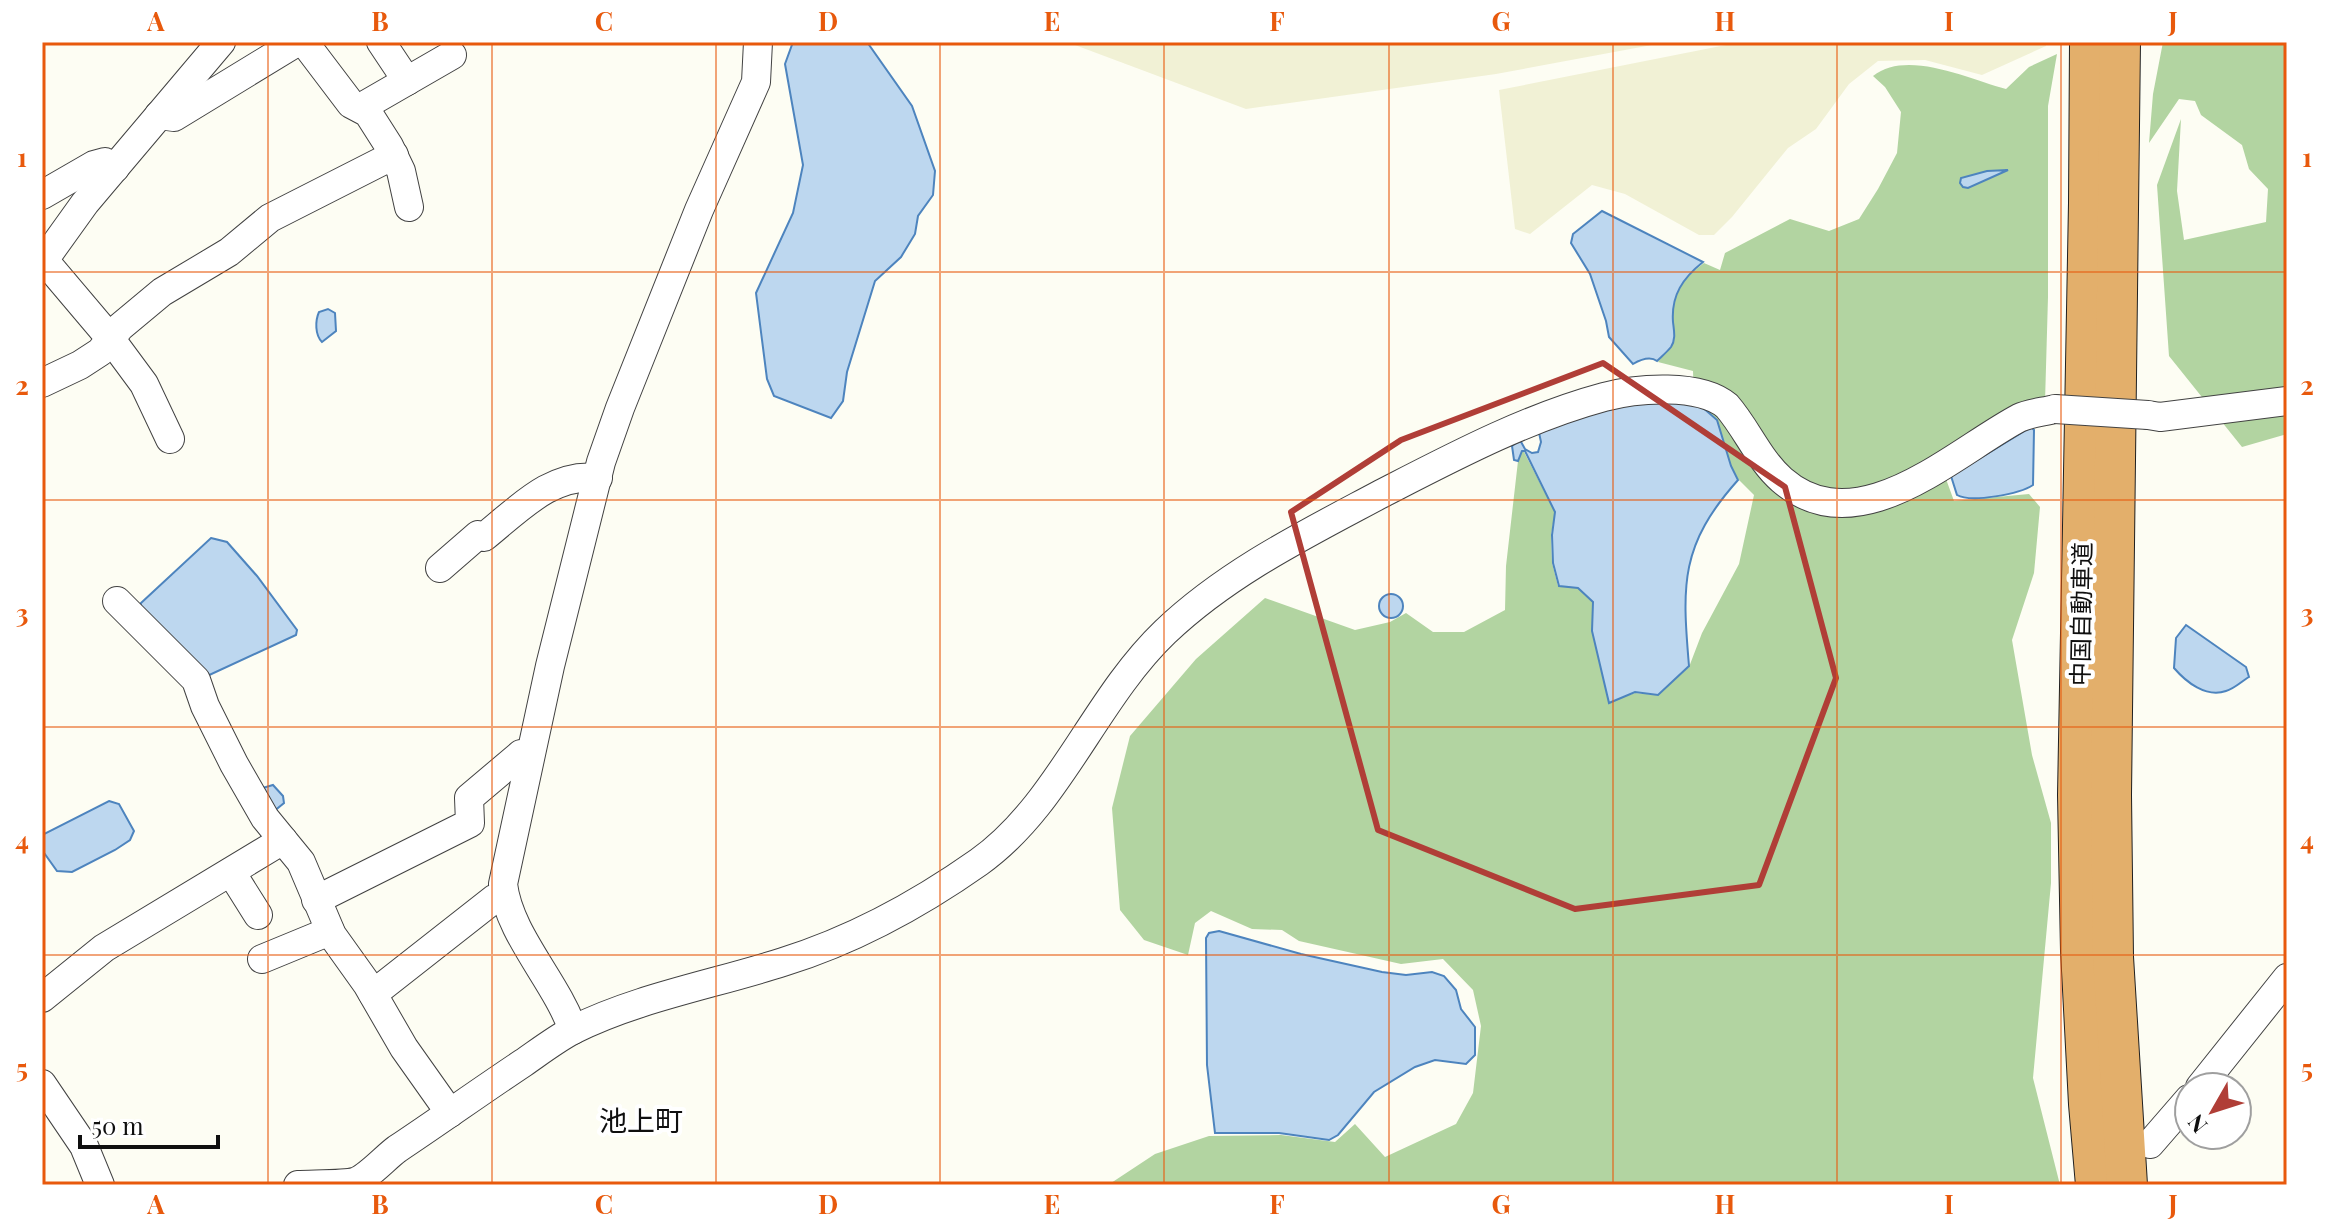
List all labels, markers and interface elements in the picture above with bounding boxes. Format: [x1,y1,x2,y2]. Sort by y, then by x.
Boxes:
text: A [146,3,165,38]
text: B [371,3,389,38]
text: C [595,3,613,38]
text: D [818,3,838,38]
text: E [1044,3,1060,38]
text: F [1269,3,1285,38]
text: G [1491,3,1511,38]
text: H [1715,3,1735,38]
text: I [1944,3,1954,38]
text: J [2167,3,2178,38]
text: 1 [17,139,27,174]
text: 1 [2302,139,2312,174]
text: 2 [15,367,29,402]
text: 2 [2300,367,2314,402]
street label: 中国自動車道 [2063,542,2097,686]
text: 3 [16,595,28,630]
text: 3 [2301,595,2313,630]
text: 4 [15,822,29,857]
text: 4 [2300,822,2314,857]
text: 5 [16,1050,28,1085]
text: 5 [2301,1050,2313,1085]
north arrow [2173,1071,2253,1151]
scale bar [80,1099,218,1149]
district label: 池上町 [599,1101,683,1138]
text: 50 m [92,1109,144,1141]
text: N [2180,1109,2213,1140]
text: A [146,1186,165,1221]
text: B [371,1186,389,1221]
text: C [595,1186,613,1221]
text: D [818,1186,838,1221]
text: E [1044,1186,1060,1221]
text: F [1269,1186,1285,1221]
text: G [1491,1186,1511,1221]
text: H [1715,1186,1735,1221]
text: I [1944,1186,1954,1221]
text: J [2167,1186,2178,1221]

